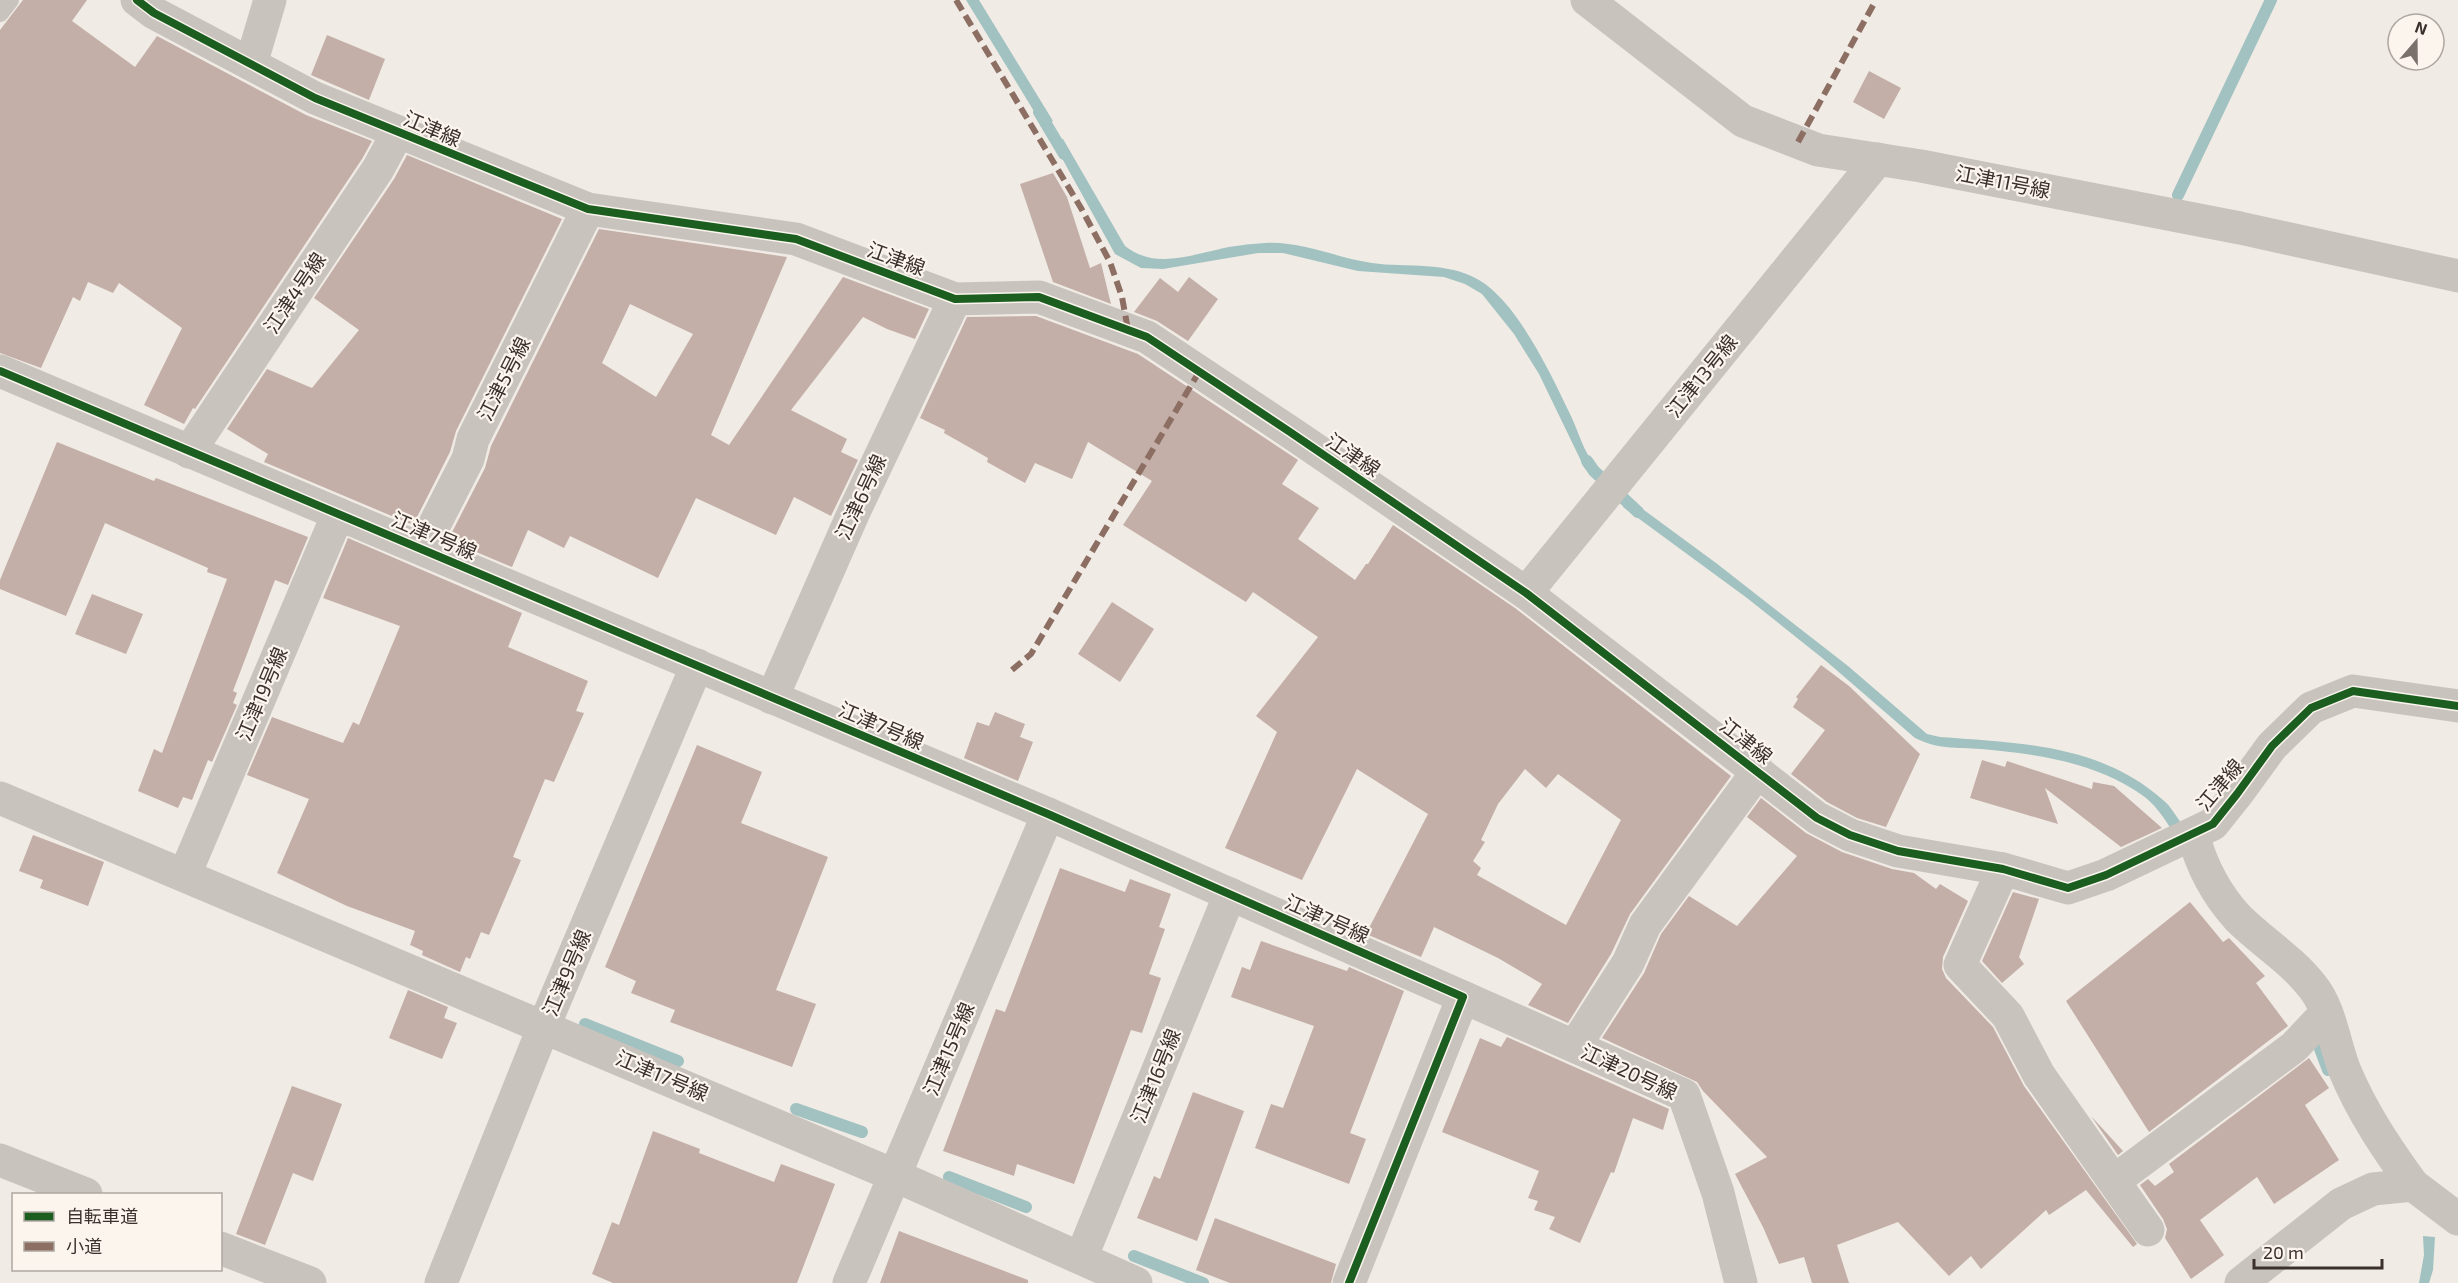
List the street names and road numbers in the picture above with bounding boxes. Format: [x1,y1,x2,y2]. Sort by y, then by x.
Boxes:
street label: 江津線 [400,105,465,151]
street label: 江津11号線 [1954,160,2053,202]
street label: 江津線 [864,237,929,280]
street label: 江津4号線 [258,247,330,337]
street label: 江津13号線 [1661,329,1742,421]
street label: 江津5号線 [472,333,534,424]
street label: 江津線 [1322,427,1385,481]
street label: 江津6号線 [830,450,890,543]
street label: 江津7号線 [388,506,481,564]
street label: 江津19号線 [231,643,292,744]
street label: 江津7号線 [835,696,928,754]
street label: 江津線 [1716,712,1778,768]
street label: 江津線 [2191,754,2248,815]
street label: 江津7号線 [1281,889,1374,947]
street label: 江津9号線 [537,926,595,1019]
street label: 江津15号線 [918,998,978,1099]
street label: 江津16号線 [1125,1025,1185,1126]
street label: 江津20号線 [1578,1038,1681,1104]
street label: 江津17号線 [613,1045,712,1105]

